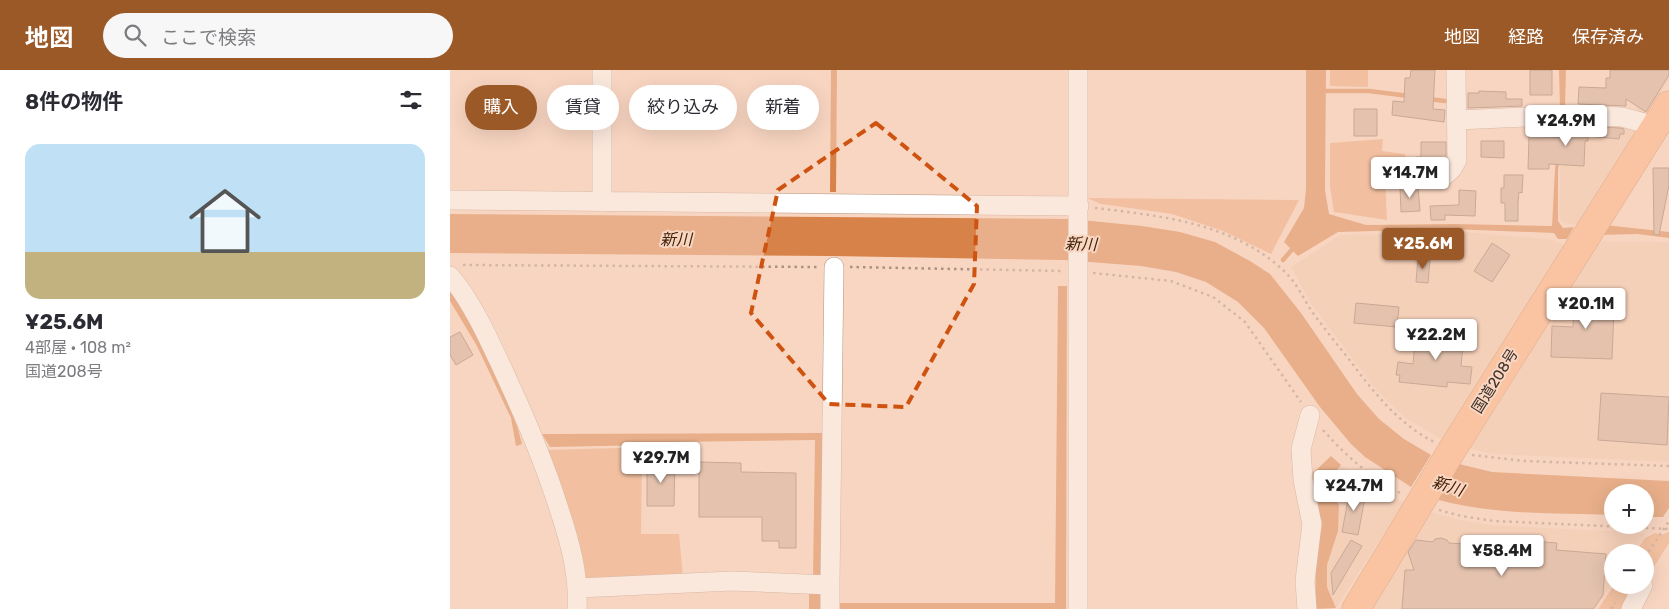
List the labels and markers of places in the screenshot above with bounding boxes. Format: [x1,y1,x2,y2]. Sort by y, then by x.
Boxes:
pin: ¥24.9M [1525,104,1607,147]
pin: ¥14.7M [1369,156,1451,199]
pin: ¥25.6M [1382,228,1464,270]
pin: ¥20.1M [1545,288,1627,330]
pin: ¥22.2M [1395,318,1477,361]
pin: ¥29.7M [620,442,702,484]
pin: ¥24.7M [1313,470,1395,512]
pin: ¥58.4M [1461,534,1543,577]

